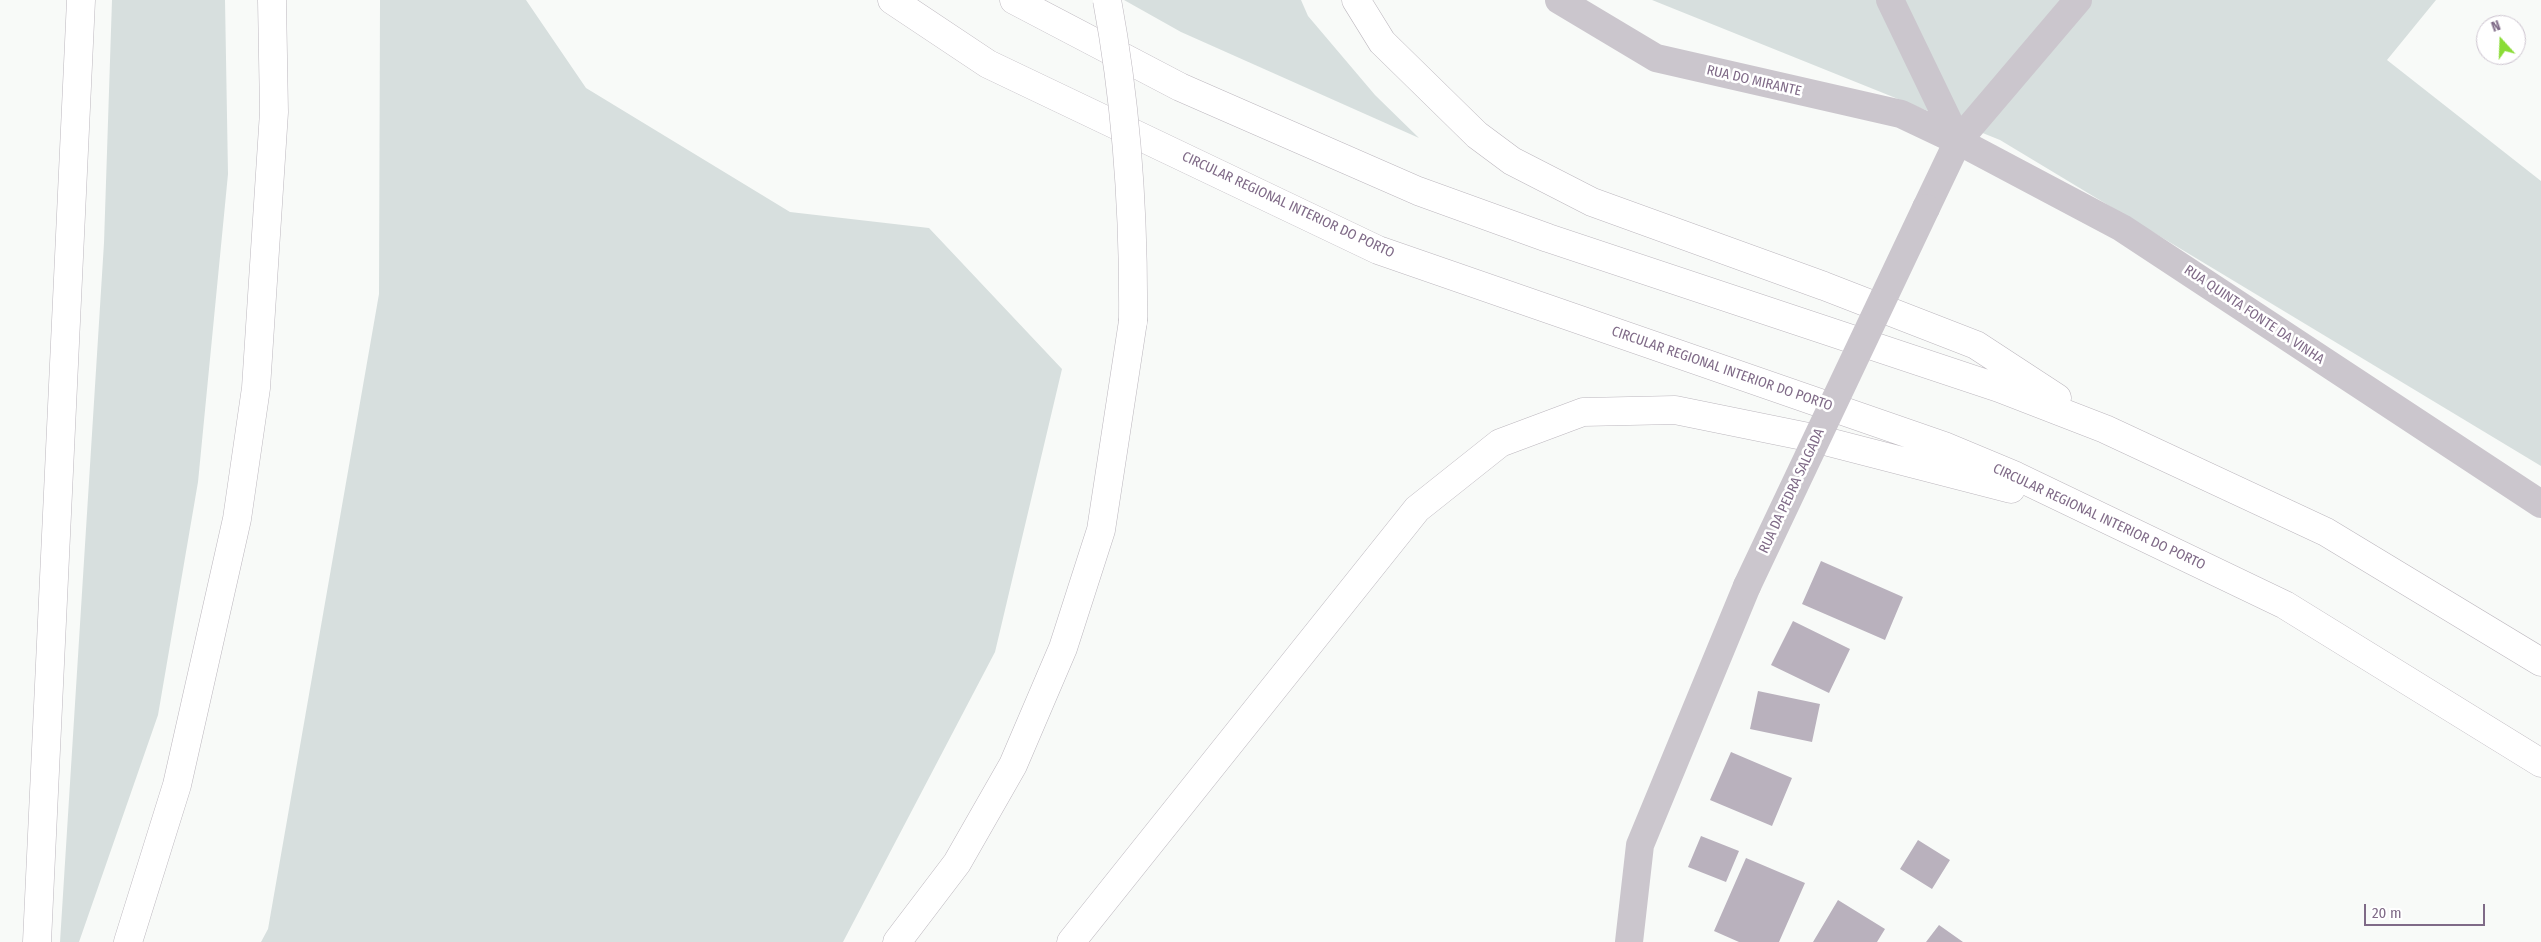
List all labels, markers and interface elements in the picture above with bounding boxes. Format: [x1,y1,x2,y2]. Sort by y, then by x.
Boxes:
north arrow [2476,15,2526,65]
text: N [2489,17,2503,36]
street label: RUA DO MIRANTE [1705,62,1803,100]
street label: CIRCULAR REGIONAL INTERIOR DO PORTO [1179,148,1397,262]
street label: RUA QUINTA FONTE DA VINHA [2181,262,2327,368]
street label: CIRCULAR REGIONAL INTERIOR DO PORTO [1609,323,1835,415]
street label: RUA DA PEDRA SALGADA [1756,426,1828,556]
street label: CIRCULAR REGIONAL INTERIOR DO PORTO [1990,460,2208,574]
scale bar [2366,894,2487,926]
text: 20 m [2372,904,2402,922]

